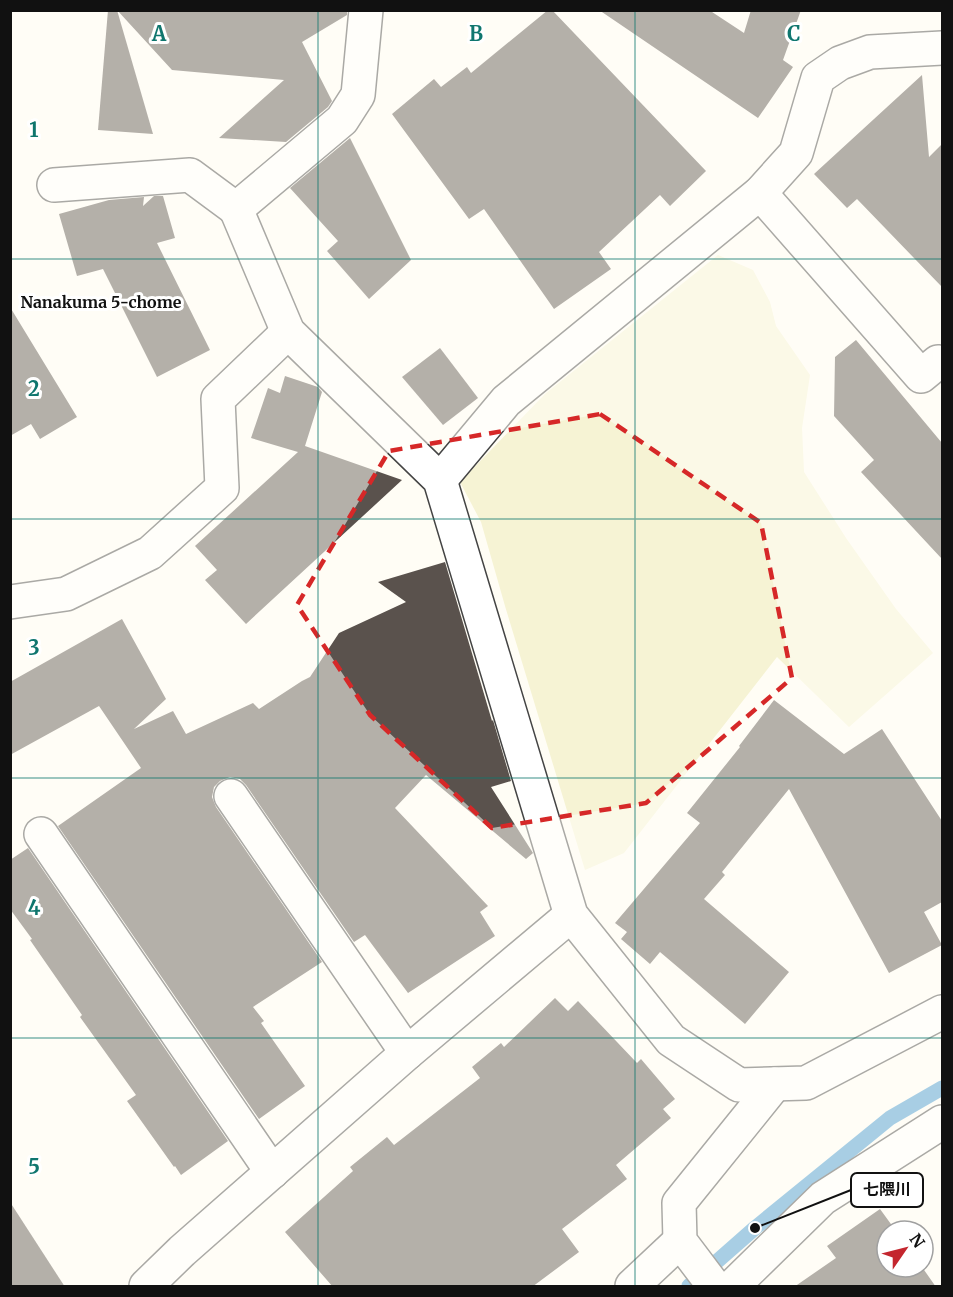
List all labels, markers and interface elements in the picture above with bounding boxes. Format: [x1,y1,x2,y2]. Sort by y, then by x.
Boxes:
text: A [151,21,167,46]
text: B [469,21,483,46]
text: C [787,21,801,46]
text: 1 [29,117,39,142]
district label: Nanakuma 5-chome [21,292,182,312]
text: 2 [28,376,40,401]
text: 3 [28,635,40,660]
text: 4 [28,895,41,920]
text: 5 [28,1154,40,1179]
callout: 七隈川 [851,1173,923,1207]
text: 七隈川 [863,1179,911,1199]
north arrow [875,1219,935,1279]
text: N [905,1229,929,1252]

